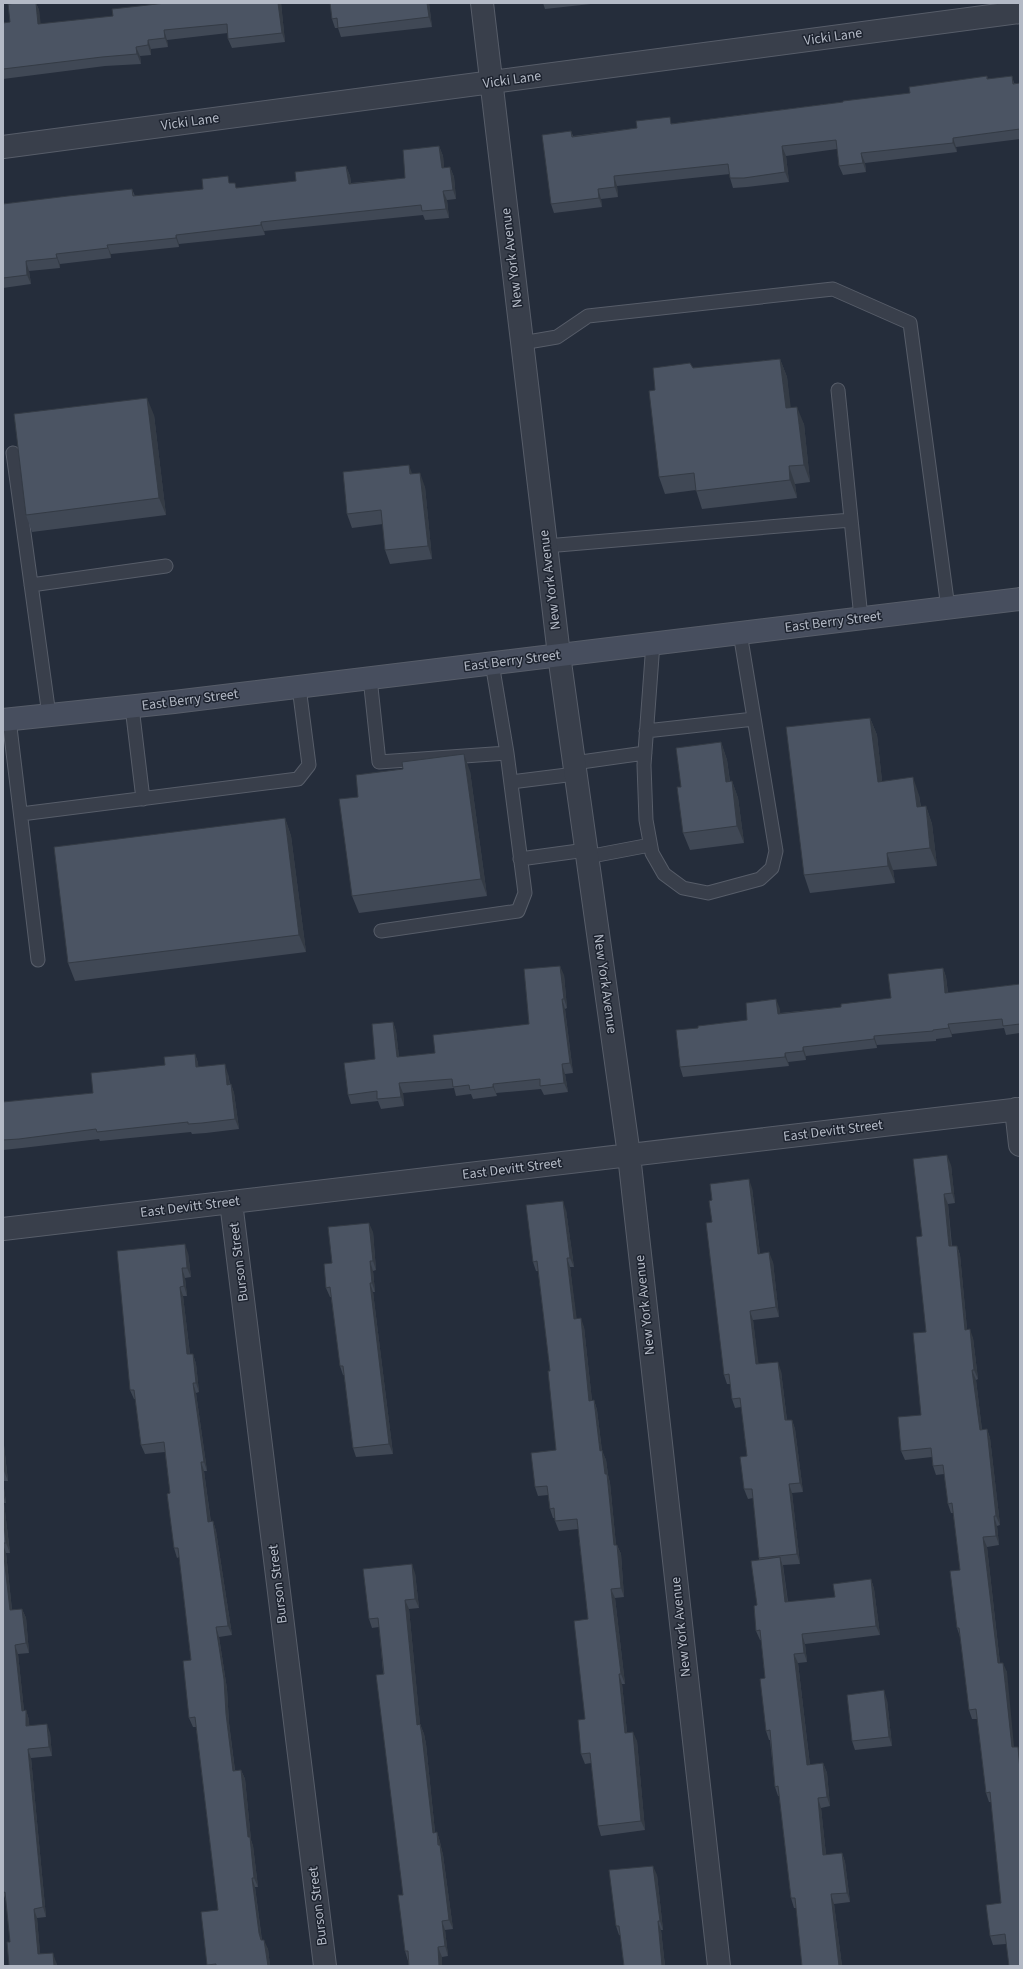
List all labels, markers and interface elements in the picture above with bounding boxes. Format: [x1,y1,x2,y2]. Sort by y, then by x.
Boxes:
street label: Vicki Lane [803,23,863,51]
street label: Vicki Lane [482,66,542,94]
street label: Vicki Lane [160,108,220,136]
street label: New York Avenue [496,207,528,309]
street label: New York Avenue [534,529,566,631]
street label: East Berry Street [784,606,883,638]
street label: East Berry Street [463,645,562,677]
street label: East Berry Street [141,684,240,716]
street label: New York Avenue [588,933,622,1035]
street label: East Devitt Street [782,1115,884,1147]
street label: East Devitt Street [461,1153,563,1185]
street label: East Devitt Street [139,1191,241,1223]
street label: Burson Street [224,1221,254,1303]
street label: New York Avenue [630,1254,660,1356]
street label: Burson Street [263,1543,293,1625]
street label: New York Avenue [666,1576,696,1678]
street label: Burson Street [303,1865,333,1947]

